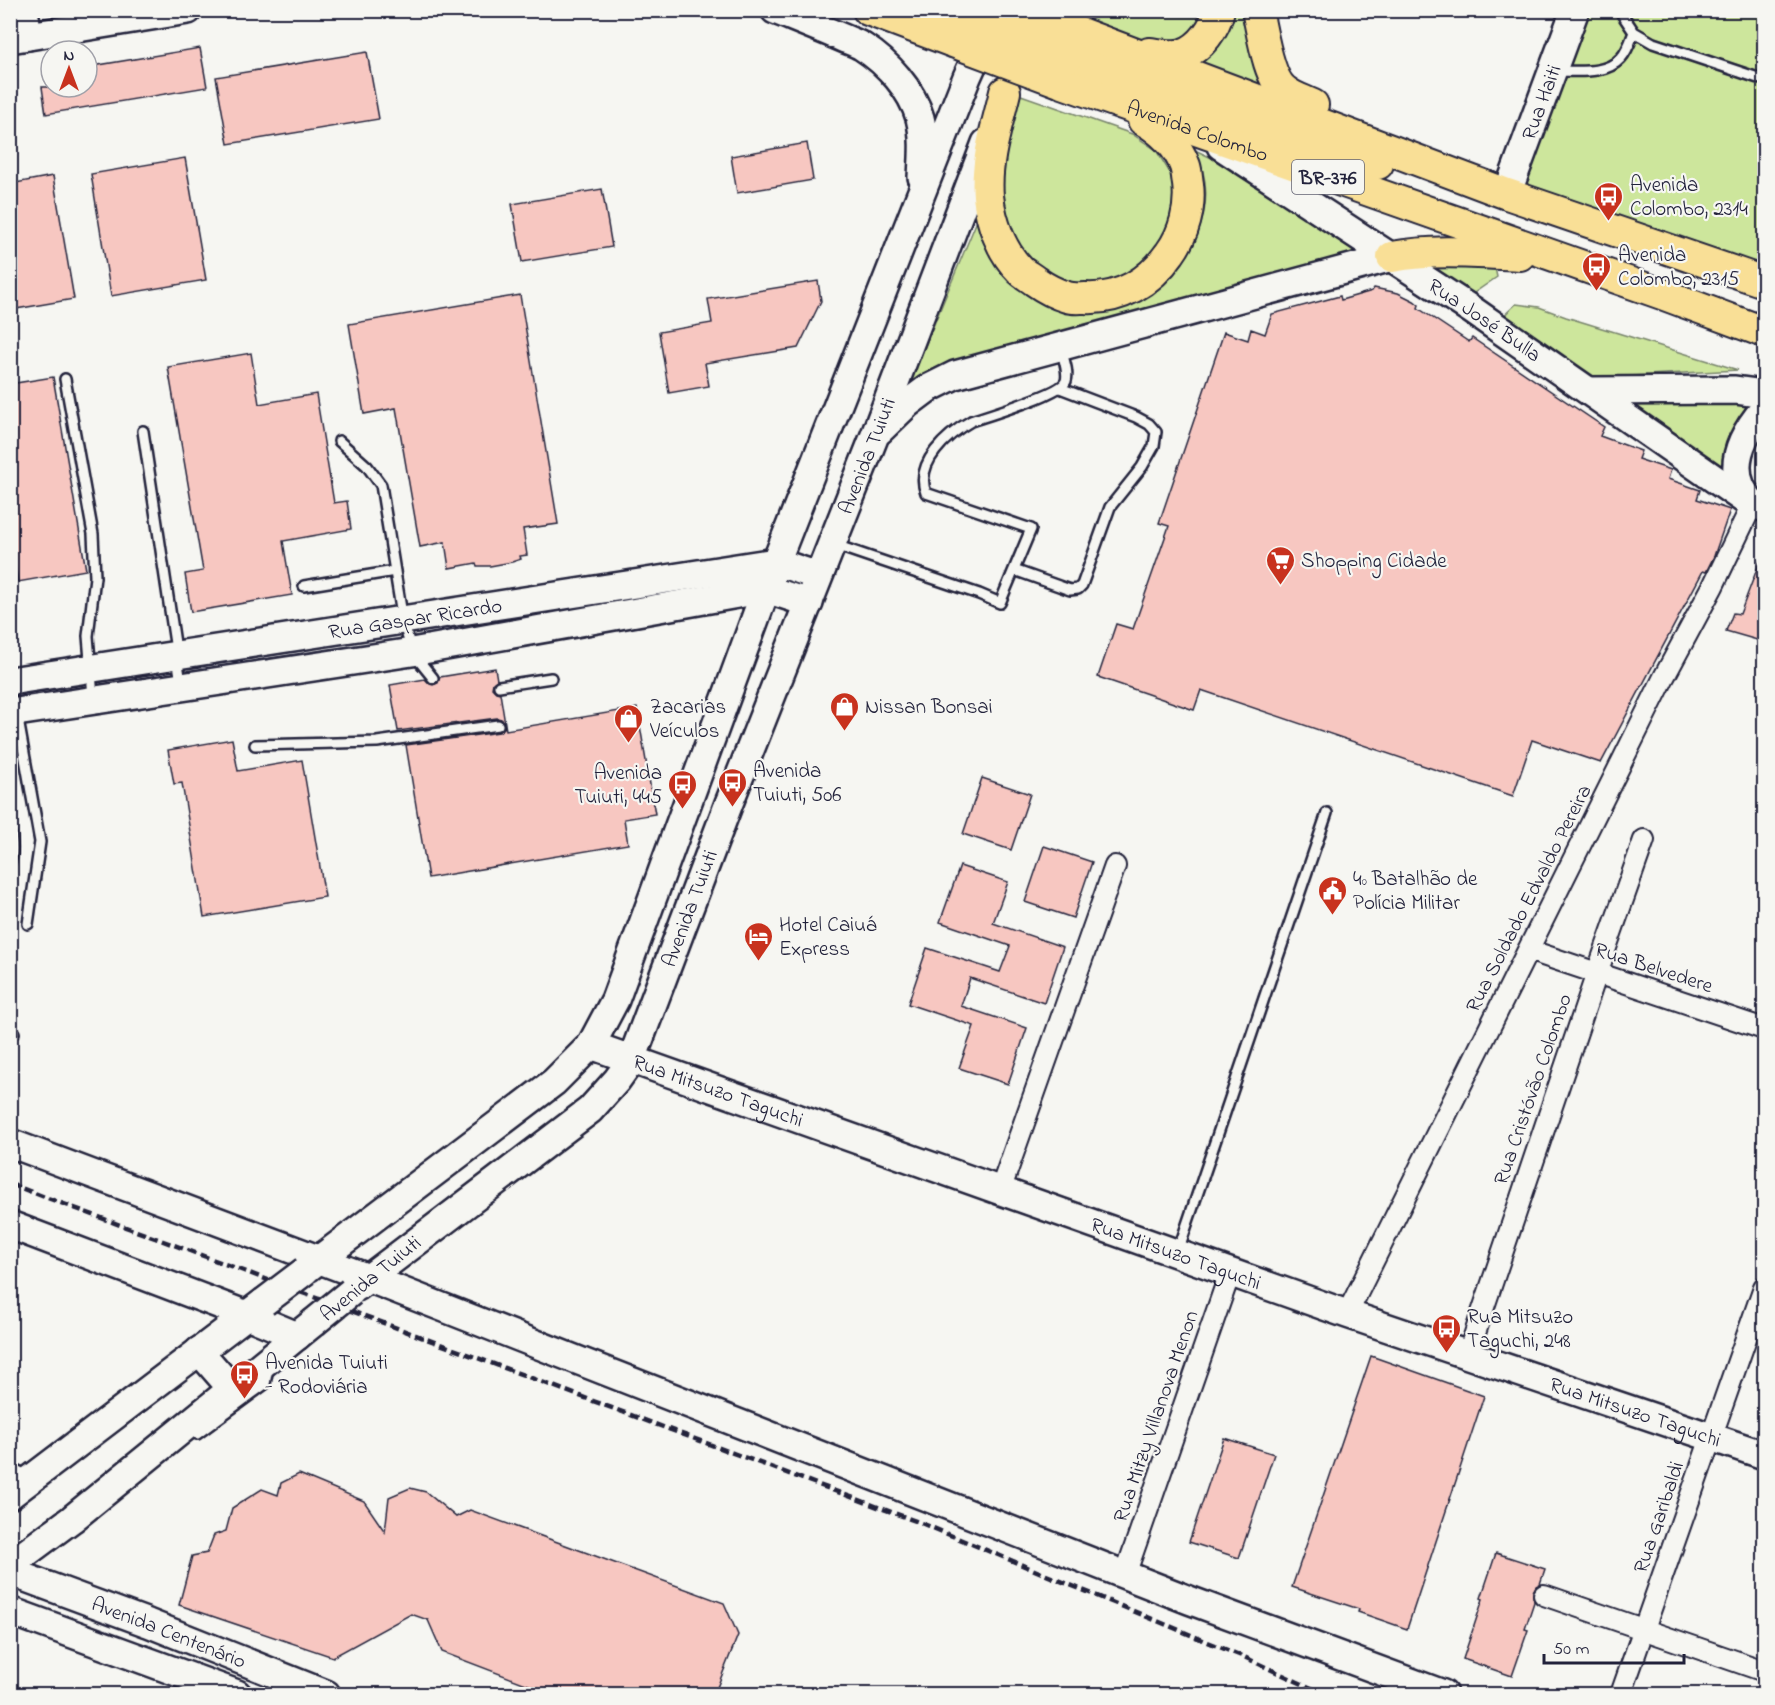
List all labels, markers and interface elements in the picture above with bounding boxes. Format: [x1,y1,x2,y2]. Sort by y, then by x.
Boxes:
north arrow [39,39,99,99]
text: N [64,44,75,68]
street label: Rua Haiti [1515,61,1570,145]
street label: Avenida Colombo [1122,94,1272,171]
road number: BR-376 [1292,160,1364,194]
place label: Avenida Colombo, 2314 [1630,171,1748,225]
bus stop icon: Avenida Colombo, 2314 [1593,180,1625,222]
place label: Avenida Colombo, 2315 [1618,241,1739,295]
bus stop icon: Avenida Colombo, 2315 [1581,250,1613,292]
street label: Rua José Bulla [1421,272,1547,371]
street label: Avenida Tuiuti [832,394,905,519]
supermarket icon: Shopping Cidade [1264,544,1296,586]
place label: Shopping Cidade [1301,547,1447,579]
street label: Rua Gaspar Ricardo [327,592,504,648]
shop icon: Nissan Bonsai [828,690,860,732]
place label: Zacarias Veículos [649,693,726,747]
place label: Nissan Bonsai [865,693,993,723]
shop icon: Zacarias Veículos [613,702,645,744]
place label: Avenida Tuiuti, 506 [753,757,841,811]
place label: Avenida Tuiuti, 445 [575,759,662,813]
bus stop icon: Avenida Tuiuti, 506 [716,766,748,808]
bus stop icon: Avenida Tuiuti, 445 [667,768,699,810]
street label: Rua Soldado Edvaldo Pereira [1459,780,1600,1018]
street label: Avenida Tuiuti [655,846,727,972]
place label: 4º Batalhão de Polícia Militar [1353,865,1478,919]
public building icon: 4º Batalhão de Polícia Militar [1316,874,1348,916]
place label: Hotel Caiuá Express [779,911,877,965]
hotel icon: Hotel Caiuá Express [742,920,774,962]
street label: Rua Belvedere [1590,936,1717,1002]
street label: Rua Cristóvão Colombo [1487,990,1581,1189]
street label: Rua Mitsuzo Taguchi [628,1048,807,1136]
street label: Rua Mitsuzo Taguchi [1086,1211,1265,1299]
street label: Avenida Tuiuti [314,1229,428,1330]
place label: Rua Mitsuzo Taguchi, 248 [1467,1303,1573,1359]
street label: Rua Mitzy Villanova Menon [1107,1307,1209,1527]
bus stop icon: Rua Mitsuzo Taguchi, 248 [1430,1312,1462,1354]
place label: Avenida Tuiuti - Rodoviária [265,1349,388,1403]
bus stop icon: Avenida Tuiuti - Rodoviária [228,1358,260,1400]
street label: Rua Mitsuzo Taguchi [1545,1371,1725,1456]
street label: Rua Garibaldi [1627,1458,1693,1578]
street label: Avenida Centenário [87,1590,250,1678]
scale bar [1544,1627,1684,1665]
text: 50 m [1553,1637,1590,1663]

